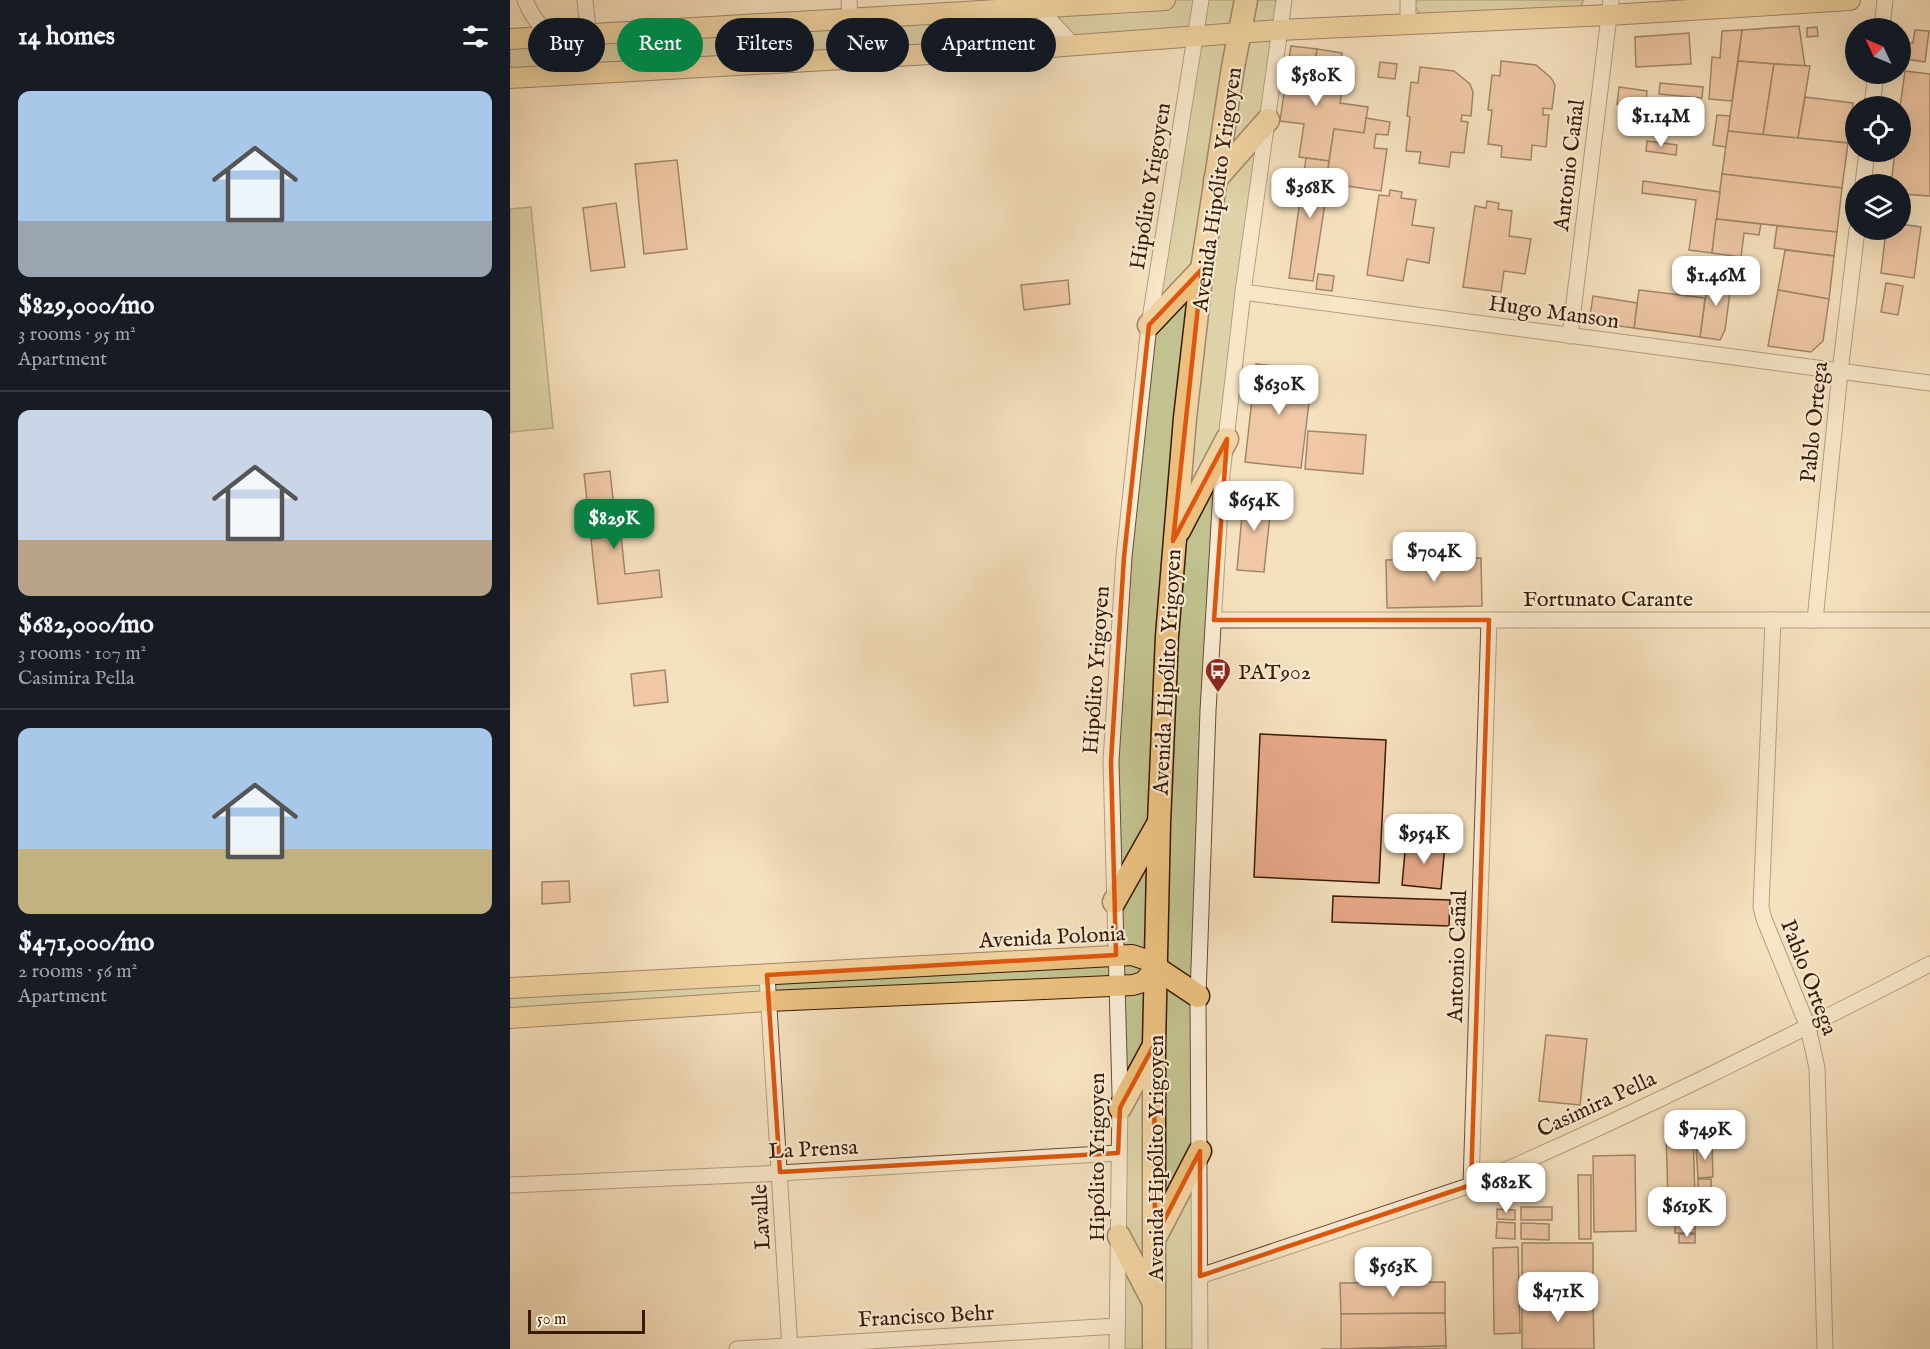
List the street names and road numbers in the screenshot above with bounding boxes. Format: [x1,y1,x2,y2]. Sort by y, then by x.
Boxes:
street label: Avenida Hipólito Yrigoyen [1187,65,1249,314]
street label: Antonio Cañal [1548,98,1592,234]
street label: Hipólito Yrigoyen [1124,101,1178,272]
street label: Hugo Manson [1487,290,1621,336]
street label: Pablo Ortega [1795,360,1835,484]
street label: Avenida Hipólito Yrigoyen [1148,548,1188,797]
street label: Hipólito Yrigoyen [1077,585,1117,755]
street label: Fortunato Carante [1523,586,1693,614]
street label: Antonio Cañal [1442,889,1474,1024]
street label: Pablo Ortega [1773,916,1843,1040]
street label: Avenida Polonia [977,920,1127,956]
street label: Avenida Hipólito Yrigoyen [1143,1035,1171,1282]
street label: Casimira Pella [1533,1065,1661,1145]
street label: Hipólito Yrigoyen [1084,1072,1112,1241]
street label: La Prensa [768,1134,859,1166]
street label: Lavalle [746,1183,778,1251]
street label: Francisco Behr [857,1299,995,1335]

